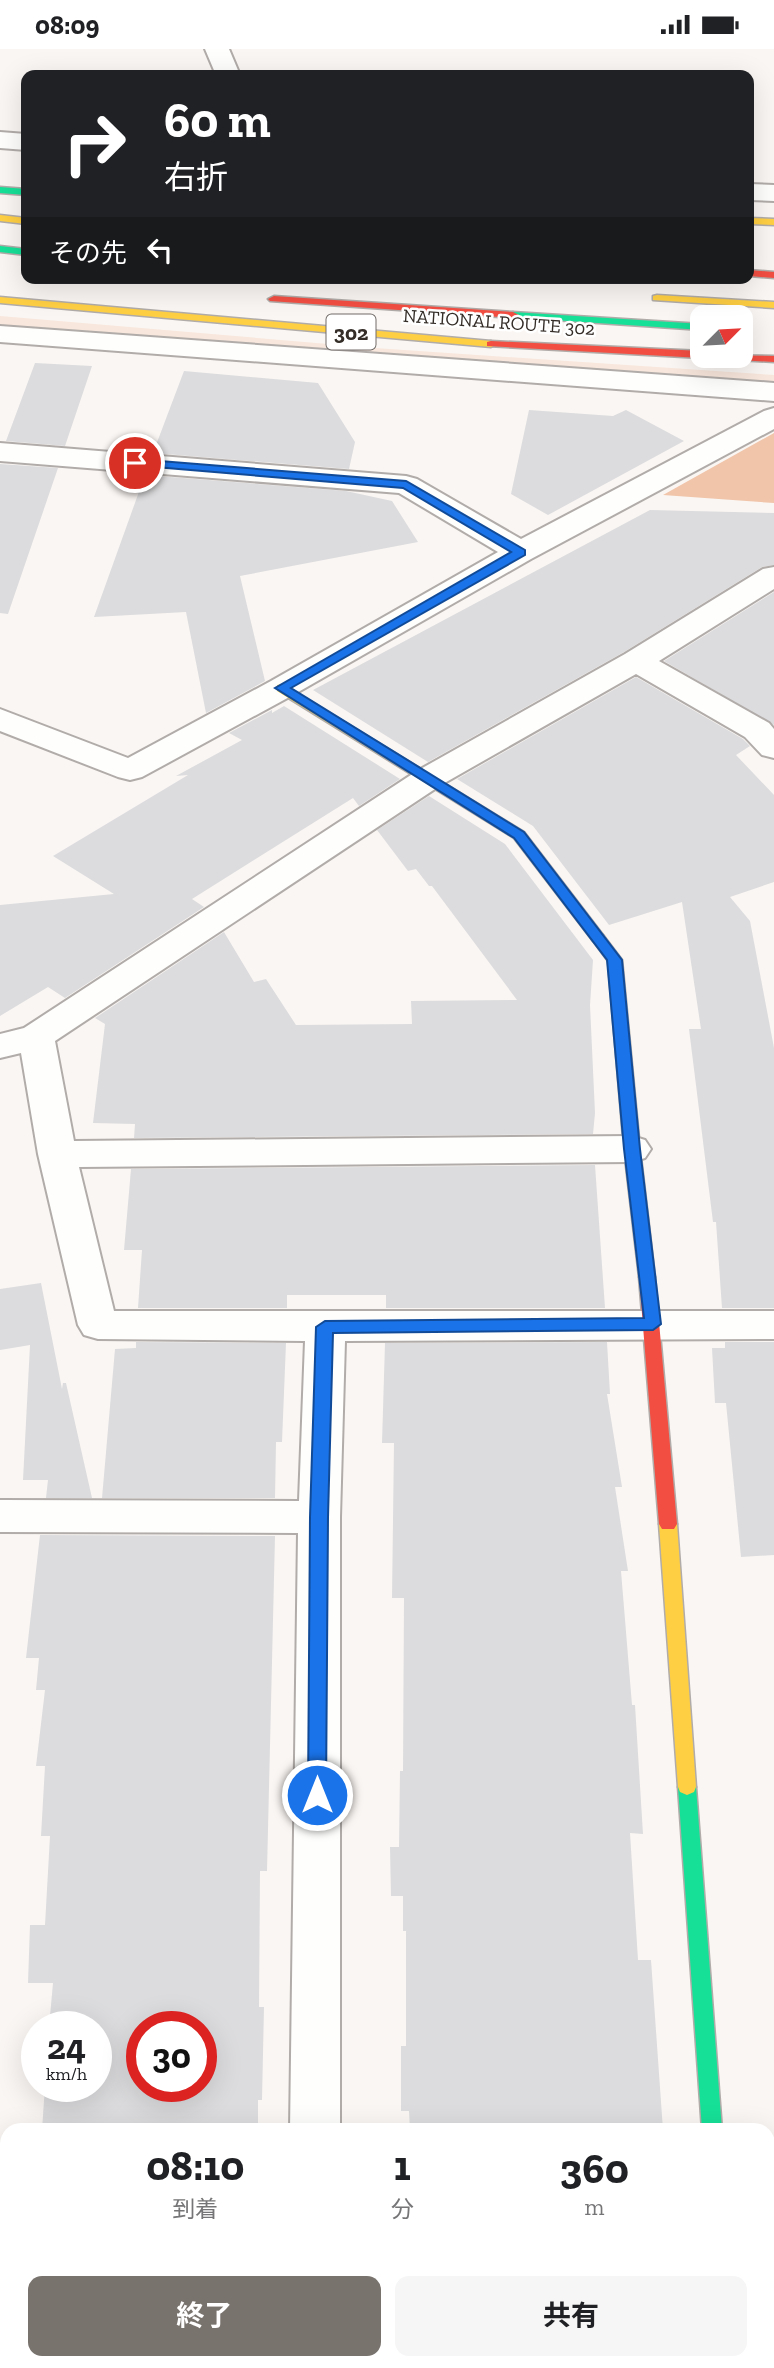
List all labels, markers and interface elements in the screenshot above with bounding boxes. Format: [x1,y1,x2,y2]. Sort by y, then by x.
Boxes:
text: 08:09 [35,9,99,41]
text: 60 m [164,91,271,150]
icon: right [49,98,140,189]
text: 右折 [164,158,228,196]
icon: left [141,231,179,269]
text: その先 [49,237,127,269]
street label: NATIONAL ROUTE 302 [402,304,596,340]
north arrow [690,305,752,367]
map controls [690,305,753,368]
road number: 302 [326,315,376,349]
pin [105,433,165,493]
icon: arrive [116,444,154,482]
position arrow [280,1758,354,1832]
speed limit sign: 30 [126,2011,217,2102]
text: 24 [47,2026,86,2068]
text: km/h [46,2063,87,2085]
text: 08:10 [146,2140,245,2191]
text: 1 [394,2140,411,2191]
text: 360 [560,2143,629,2194]
text: m [584,2193,604,2221]
text: 到着 [172,2195,218,2223]
text: 分 [391,2195,414,2223]
button: 終了 [28,2276,381,2356]
button: 共有 [395,2276,747,2356]

